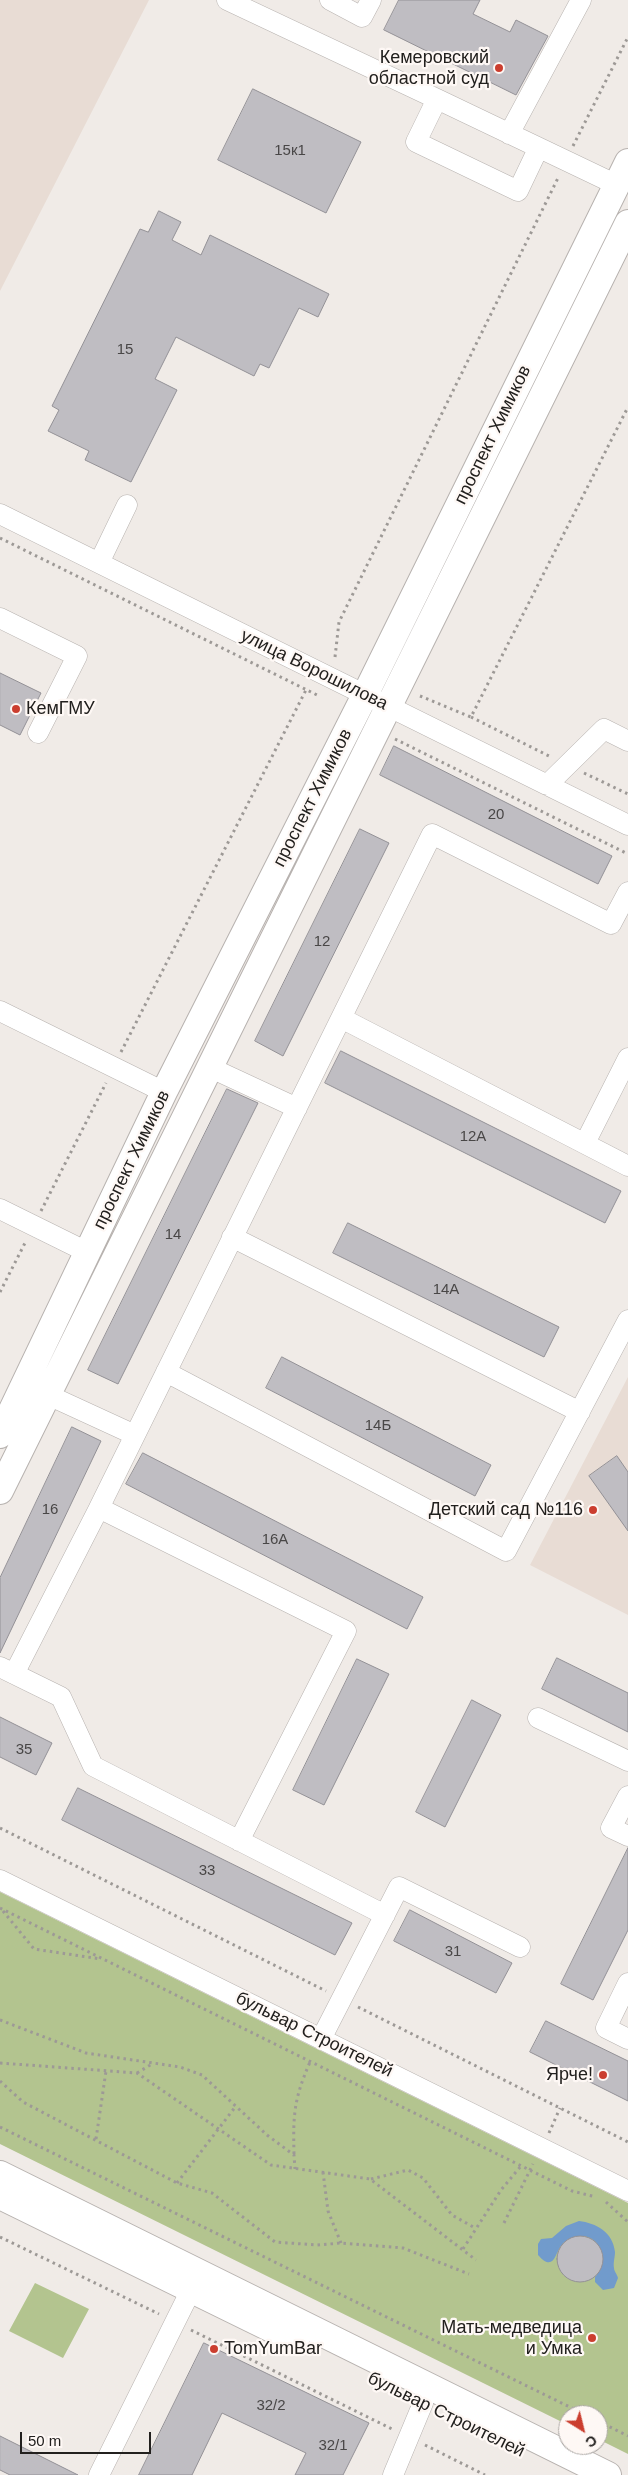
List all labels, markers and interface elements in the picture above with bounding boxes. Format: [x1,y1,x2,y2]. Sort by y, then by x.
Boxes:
place label: Кемеровский областной суд [369,47,489,90]
marker: Кемеровский областной суд [493,62,505,74]
house number: 15к1 [274,142,306,160]
house number: 15 [117,341,133,359]
street label: проспект Химиков [450,362,536,508]
street label: улица Ворошилова [237,625,391,715]
place label: КемГМУ [26,698,95,720]
marker: КемГМУ [10,703,22,715]
street label: проспект Химиков [269,725,357,871]
house number: 20 [488,806,504,824]
house number: 12 [314,933,330,951]
street label: проспект Химиков [89,1087,175,1233]
house number: 12А [460,1128,486,1146]
house number: 14 [165,1226,181,1244]
house number: 14А [433,1281,459,1299]
house number: 14Б [365,1417,391,1435]
place label: Детский сад №116 [429,1499,583,1521]
house number: 16 [42,1501,58,1519]
marker: Детский сад №116 [587,1504,599,1516]
house number: 16А [262,1531,288,1549]
house number: 35 [16,1741,32,1759]
house number: 33 [199,1862,215,1880]
house number: 31 [445,1943,461,1961]
street label: бульвар Строителей [232,1988,396,2082]
place label: Ярче! [546,2064,593,2086]
marker: Ярче! [597,2069,609,2081]
place label: Мать-медведица и Умка [441,2317,582,2360]
marker: Мать-медведица и Умка [586,2332,598,2344]
place label: TomYumBar [224,2338,322,2360]
marker: TomYumBar [208,2343,220,2355]
street label: бульвар Строителей [364,2368,528,2462]
house number: 32/2 [256,2397,286,2415]
north arrow [558,2405,608,2455]
scale bar [22,2422,154,2454]
text: 50 m [28,2432,61,2449]
text: С [582,2432,600,2451]
house number: 32/1 [318,2437,348,2455]

